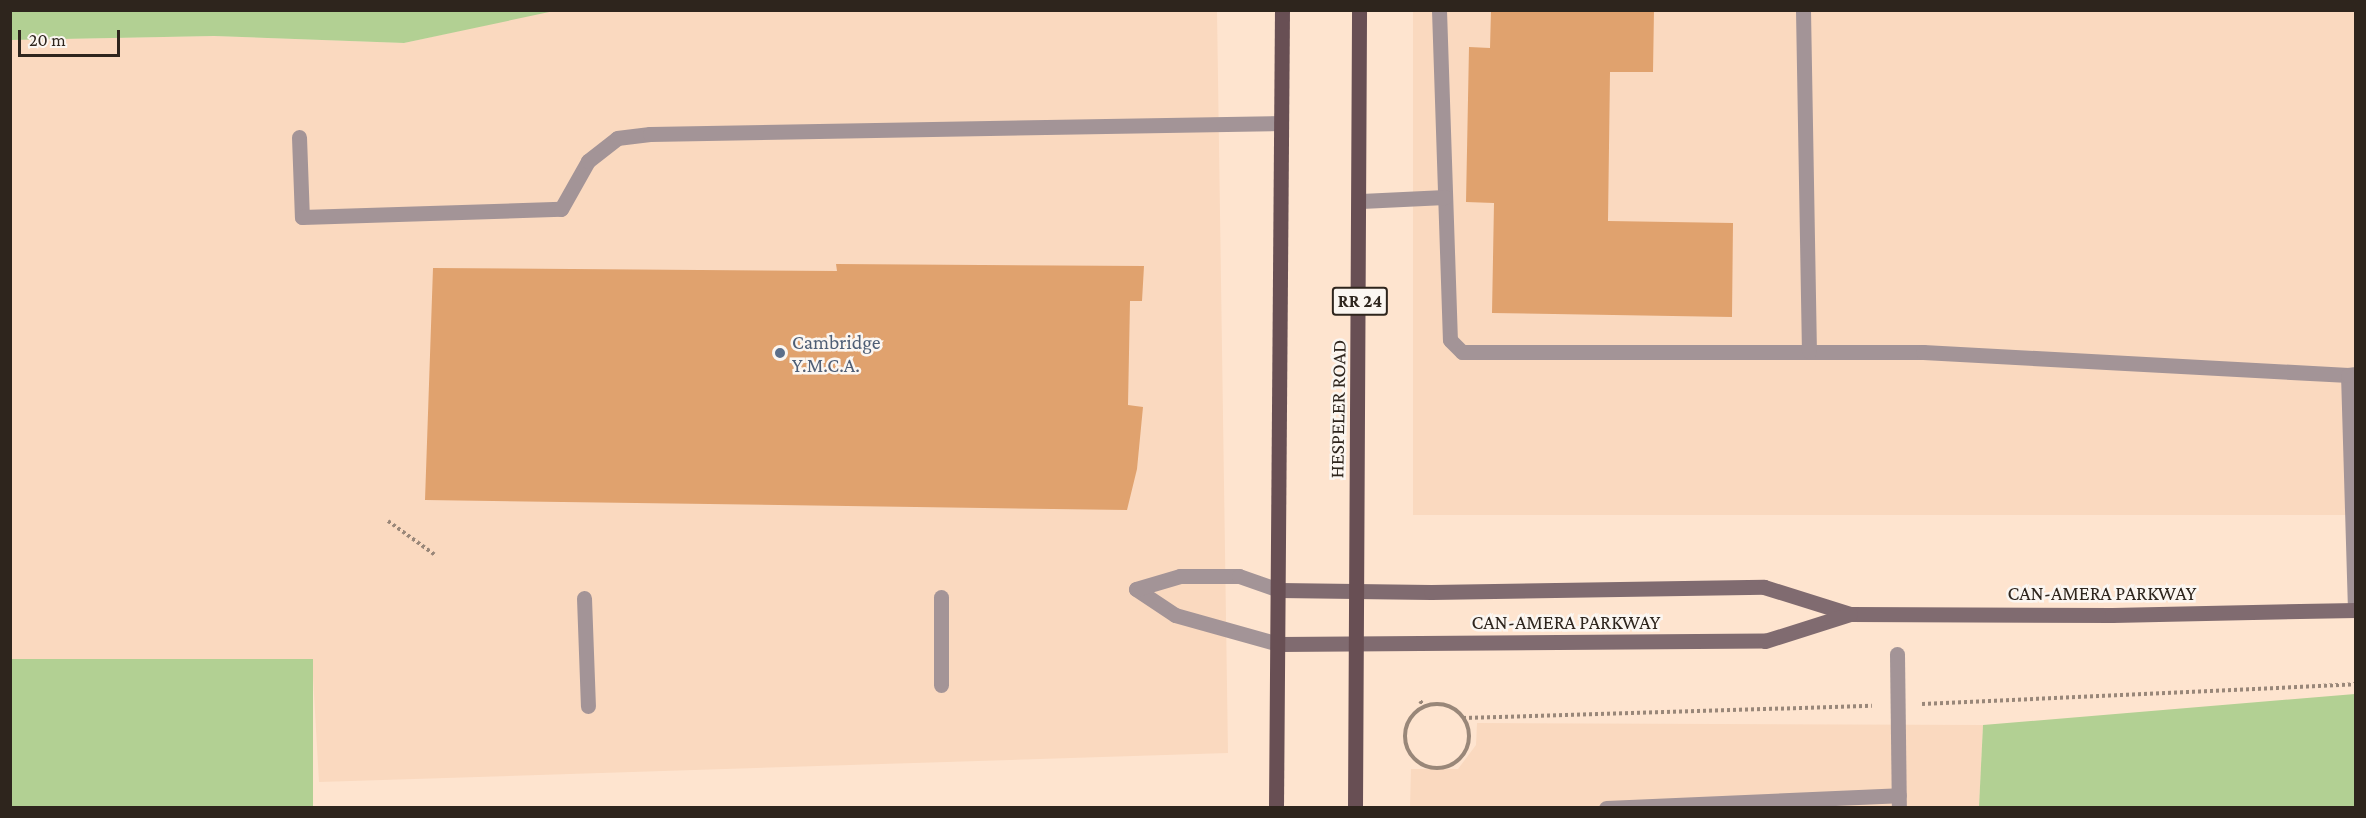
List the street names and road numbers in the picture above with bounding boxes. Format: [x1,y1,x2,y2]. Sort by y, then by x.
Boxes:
road number: RR 24 [1332,286,1388,316]
street label: HESPELER ROAD [1325,339,1351,479]
street label: CAN-AMERA PARKWAY [2008,581,2196,605]
street label: CAN-AMERA PARKWAY [1472,610,1660,634]

